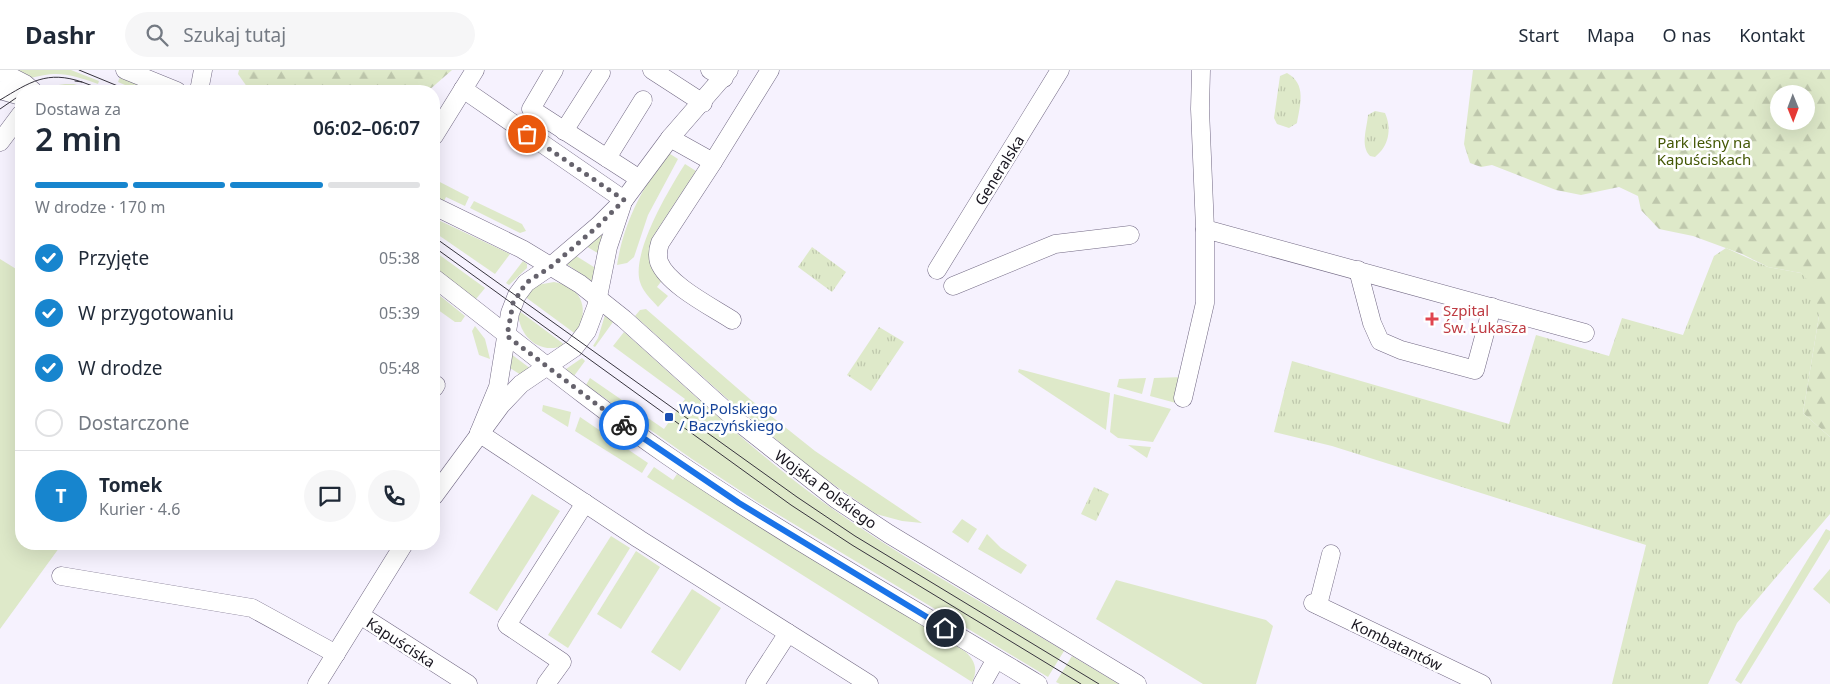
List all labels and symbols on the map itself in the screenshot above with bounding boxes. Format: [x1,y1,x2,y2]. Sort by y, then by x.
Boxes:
north arrow [1770,85,1815,130]
pin [506,113,548,155]
street label: Generalska [970,131,1028,209]
park label: Park leśny na Kapuściskach [1657,132,1751,169]
place label: Szpital Św. Łukasza [1443,300,1527,337]
marker: Szpital Św. Łukasza [1425,312,1439,326]
place label: Woj.Polskiego / Baczyńskiego [679,398,784,435]
courier [599,400,649,450]
marker: Woj.Polskiego / Baczyńskiego [663,411,675,423]
street label: Wojska Polskiego [771,445,881,533]
pin [924,607,966,649]
street label: Kapuściska [363,612,439,672]
street label: Kombatantów [1348,613,1446,675]

